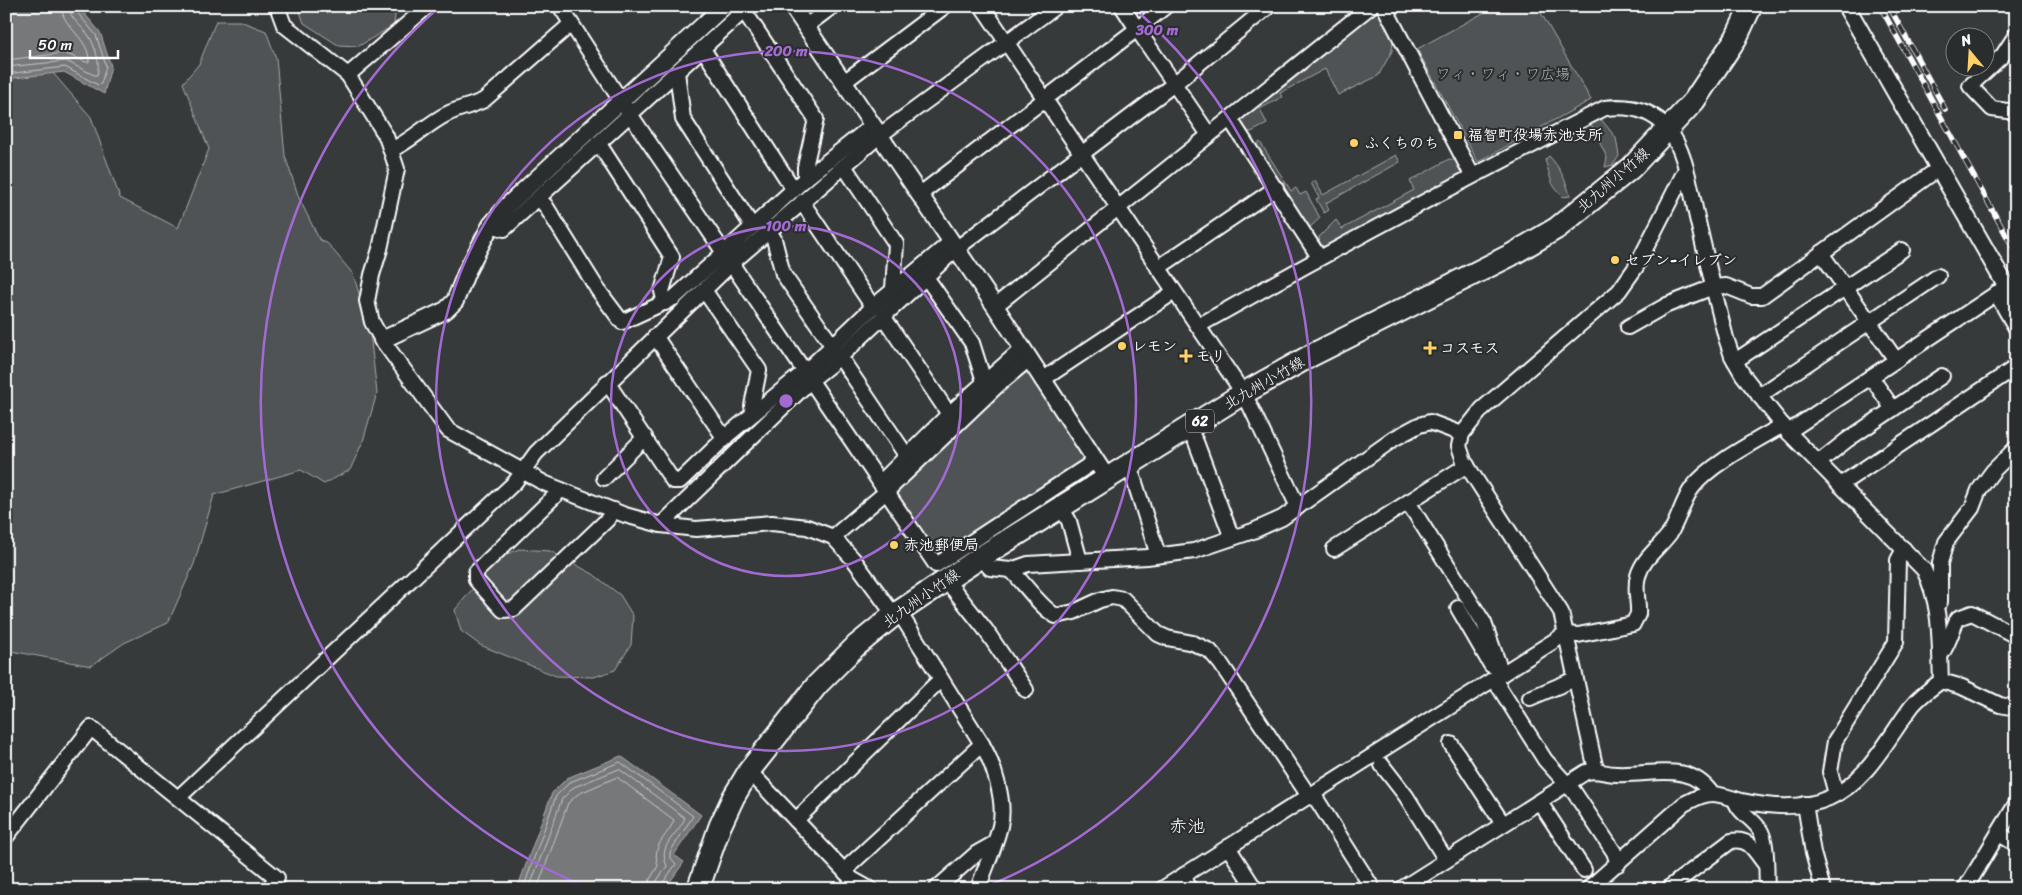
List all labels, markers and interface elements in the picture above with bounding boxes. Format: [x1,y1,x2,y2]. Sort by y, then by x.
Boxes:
text: 300 m [1135,17,1179,43]
text: N [1957,27,1975,54]
scale bar [30,28,118,60]
north arrow [1944,28,1994,78]
text: 50 m [38,32,73,58]
text: 200 m [763,38,808,64]
park label: ワィ・ワィ・ワ広場 [1436,61,1570,87]
place label: 福智町役場赤池支所 [1468,122,1603,148]
marker: 福智町役場赤池支所 [1452,129,1464,141]
place label: ふくちのち [1364,130,1439,156]
marker: ふくちのち [1348,137,1360,149]
street label: 北九州小竹線 [1571,141,1655,219]
text: 100 m [766,213,807,239]
place label: セブン-イレブン [1625,247,1737,273]
marker: セブン-イレブン [1609,254,1621,266]
place label: レモン [1132,333,1177,359]
place label: コスモス [1440,335,1499,361]
marker: レモン [1116,340,1128,352]
marker: コスモス [1424,342,1436,354]
place label: モリ [1196,343,1226,369]
street label: 北九州小竹線 [1219,349,1309,417]
marker: モリ [1180,350,1192,362]
centre of rings [777,392,795,410]
road number: 62 [1186,410,1214,432]
place label: 赤池郵便局 [904,532,979,558]
marker: 赤池郵便局 [888,539,900,551]
street label: 北九州小竹線 [877,562,965,634]
district label: 赤池 [1169,810,1205,842]

